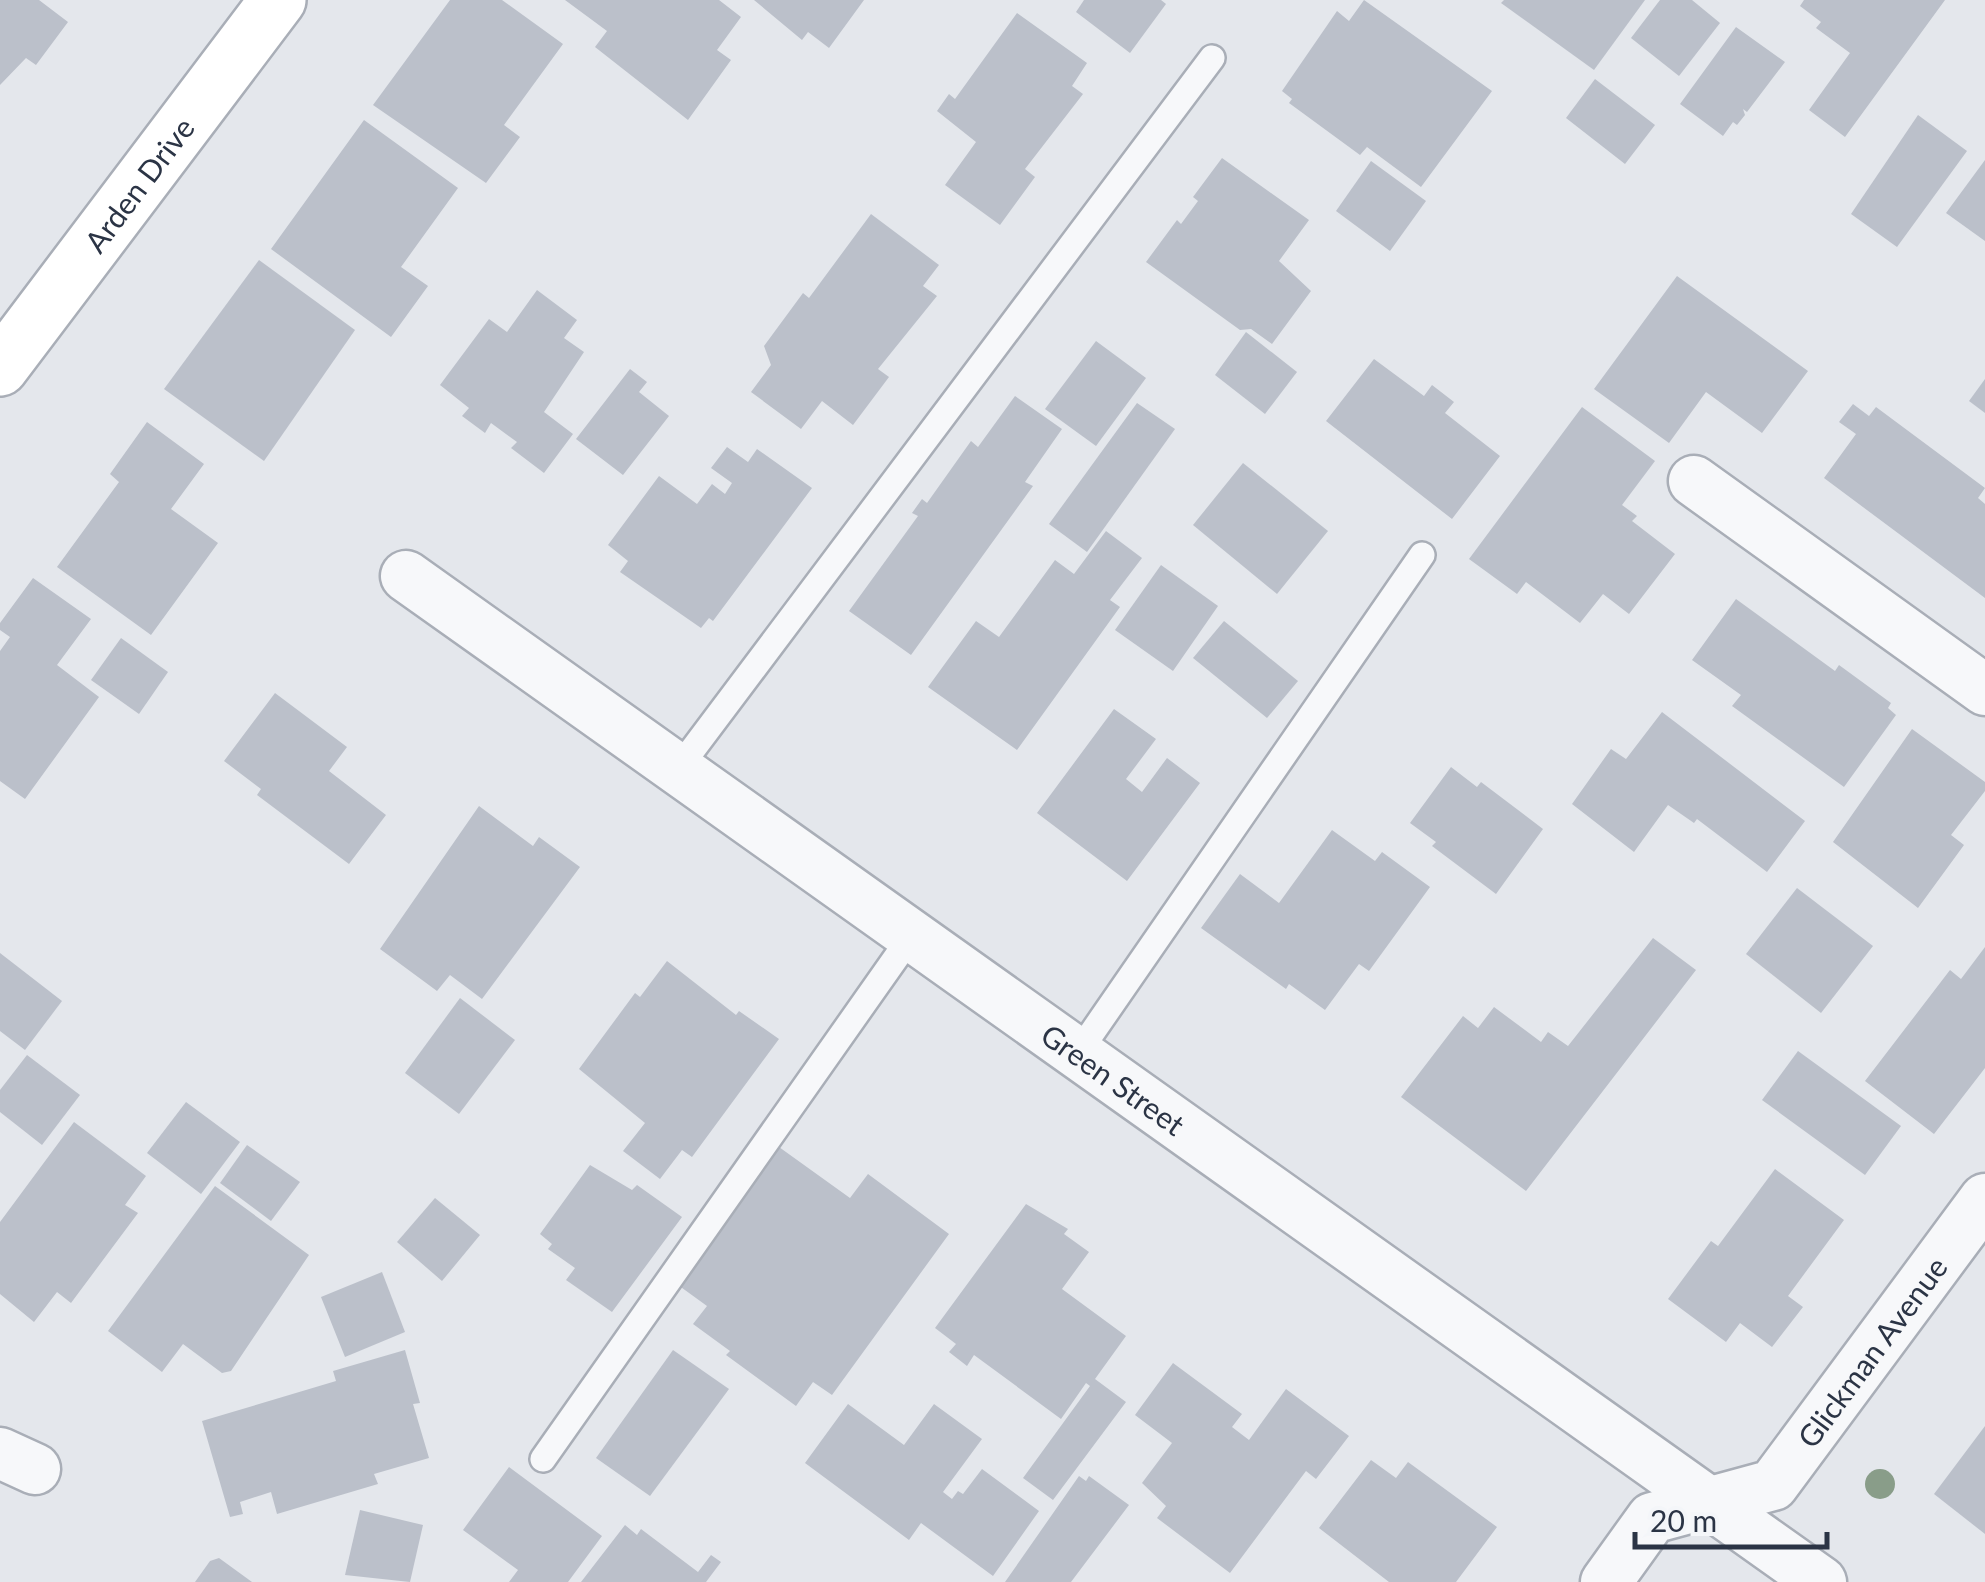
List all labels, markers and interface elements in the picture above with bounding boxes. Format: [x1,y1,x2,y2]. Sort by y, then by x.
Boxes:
street label: Arden Drive [76,110,201,259]
street label: Green Street [1035,1016,1192,1142]
street label: Glickman Avenue [1789,1250,1954,1454]
scale bar [1635,1487,1828,1549]
text: 20 m [1650,1502,1717,1538]

